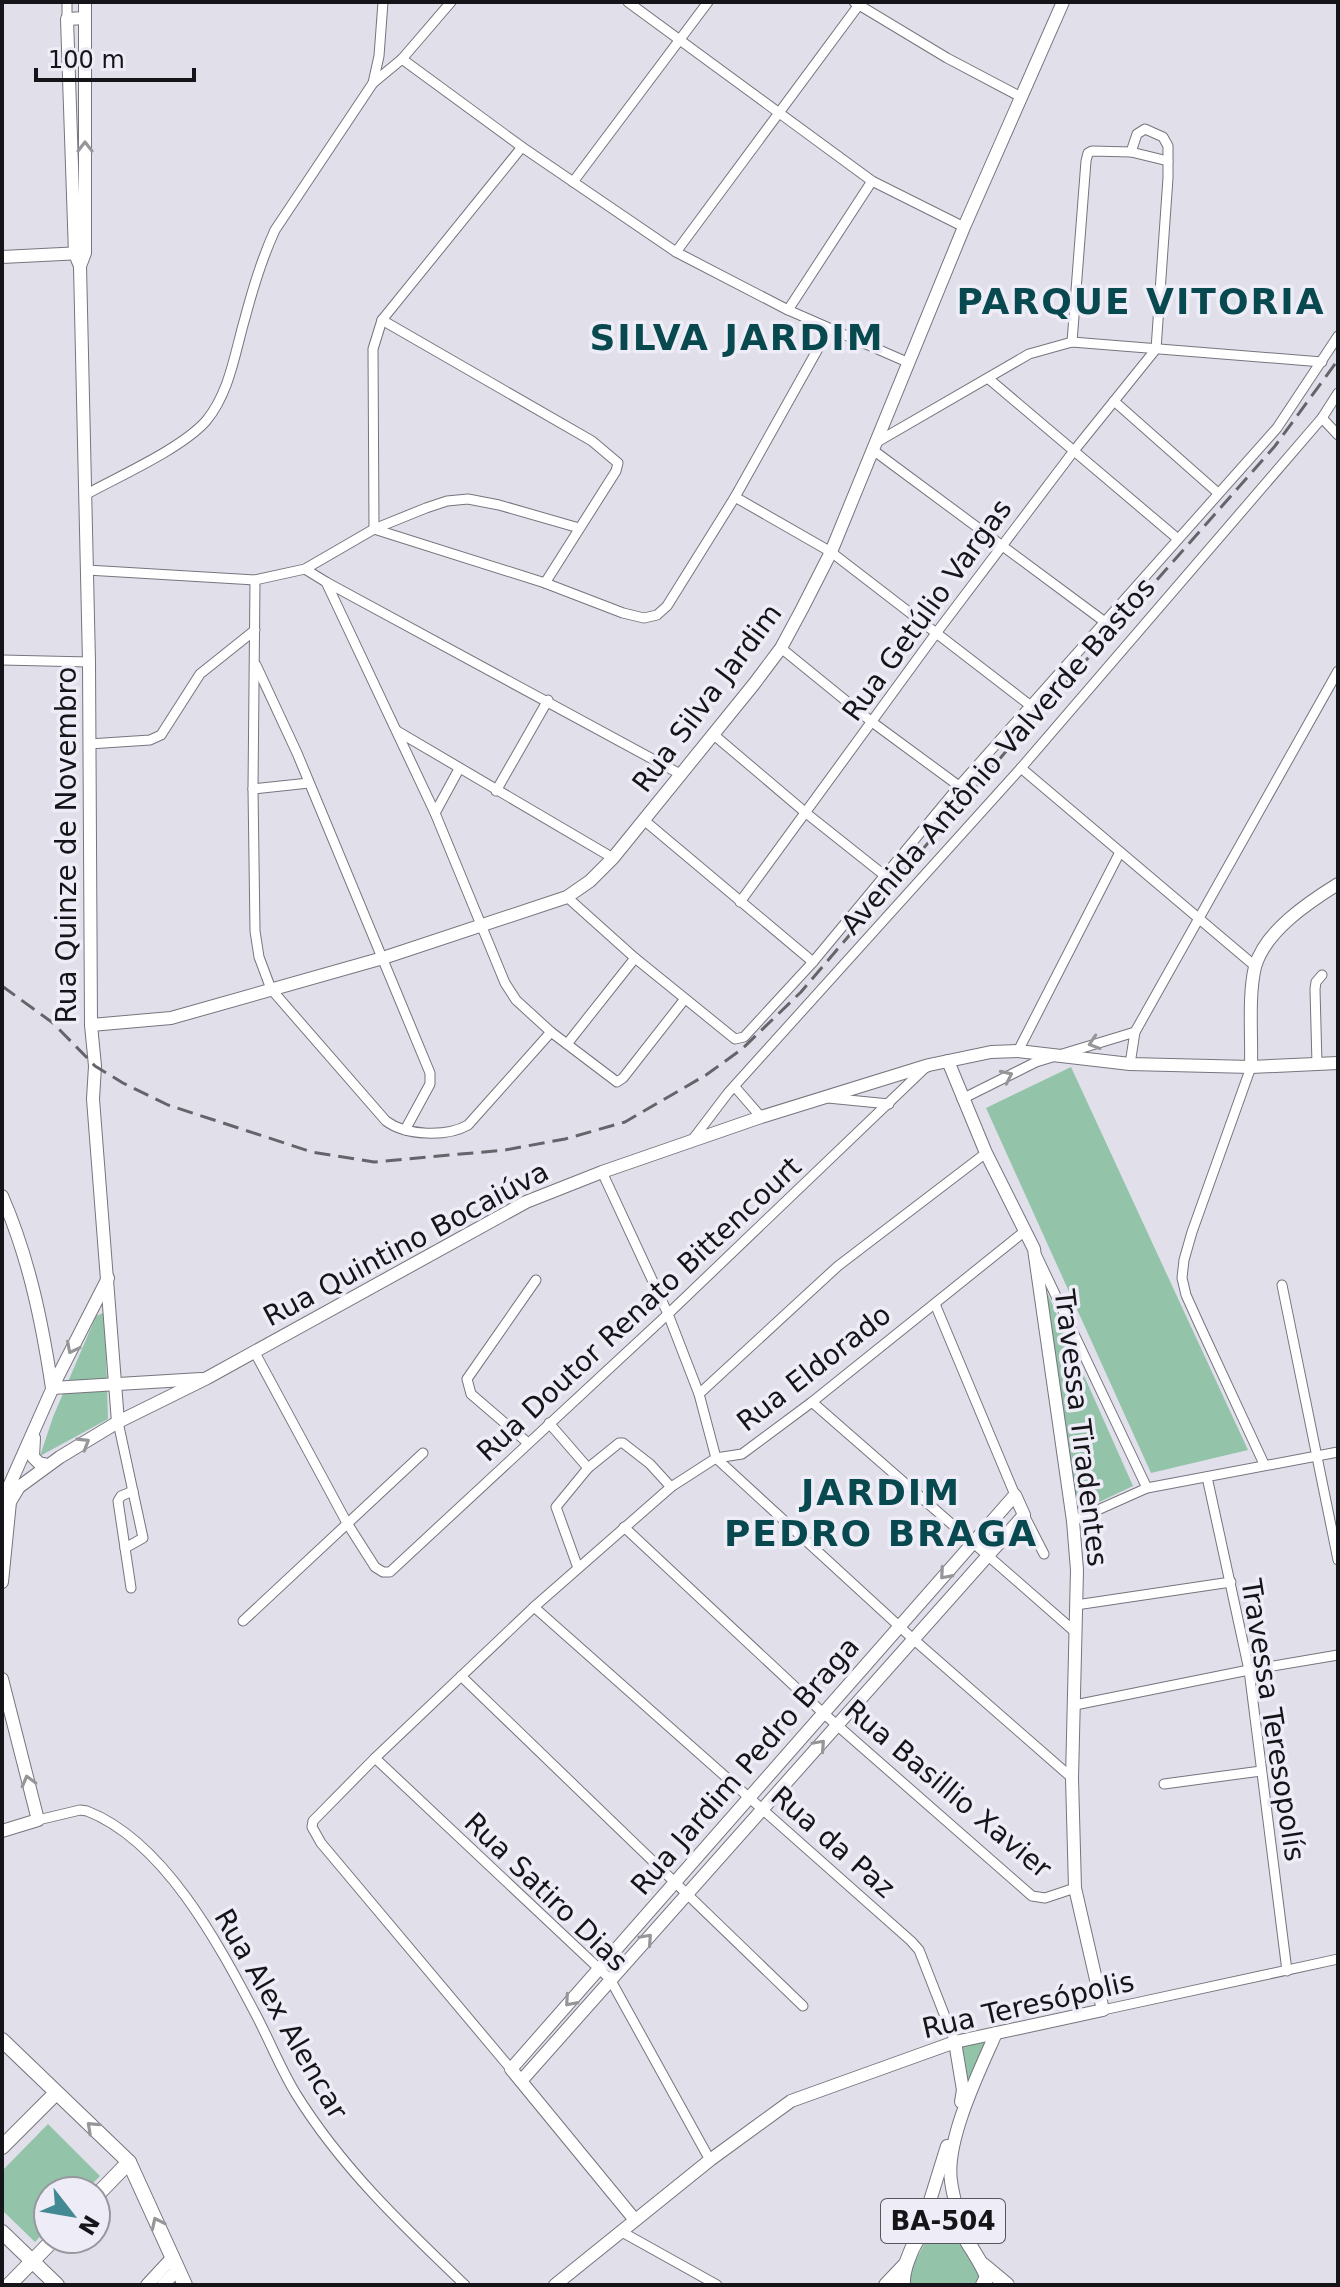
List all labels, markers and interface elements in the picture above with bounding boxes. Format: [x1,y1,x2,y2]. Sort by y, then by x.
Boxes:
scale bar [36,32,194,82]
text: 100 m [48,46,125,74]
one-way arrow [76,140,94,153]
district label: PARQUE VITORIA [956,281,1326,322]
district label: SILVA JARDIM [589,317,885,358]
street label: Rua Getúlio Vargas [835,493,1019,727]
street label: Avenida Antônio Valverde Bastos [834,571,1162,941]
street label: Rua Silva Jardim [625,597,789,799]
street label: Rua Quinze de Novembro [50,667,83,1024]
one-way arrow [1088,1034,1102,1050]
one-way arrow [999,1070,1013,1086]
street label: Rua Doutor Renato Bittencourt [470,1150,808,1468]
street label: Rua Quintino Bocaiúva [258,1155,554,1333]
street label: Travessa Tiradentes [1048,1287,1114,1568]
street label: Rua Eldorado [731,1298,897,1438]
one-way arrow [67,1339,82,1354]
one-way arrow [75,1437,90,1453]
district label: JARDIM PEDRO BRAGA [724,1472,1038,1554]
one-way arrow [940,1565,954,1580]
street label: Travessa Teresopolís [1234,1576,1312,1863]
street label: Rua Jardim Pedro Braga [624,1630,866,1902]
street label: Rua Basillio Xavier [838,1693,1058,1885]
one-way arrow [811,1740,826,1754]
one-way arrow [20,1775,37,1789]
street label: Rua da Paz [764,1779,902,1905]
street label: Rua Satiro Dias [458,1806,634,1978]
street label: Rua Alex Alencar [207,1903,355,2125]
one-way arrow [637,1933,651,1948]
street label: Rua Teresópolis [919,1965,1137,2045]
one-way arrow [566,1992,580,2007]
one-way arrow [87,2123,102,2137]
north arrow [32,2175,112,2255]
road number: BA-504 [881,2199,1005,2243]
text: N [73,2211,104,2239]
one-way arrow [151,2217,167,2231]

